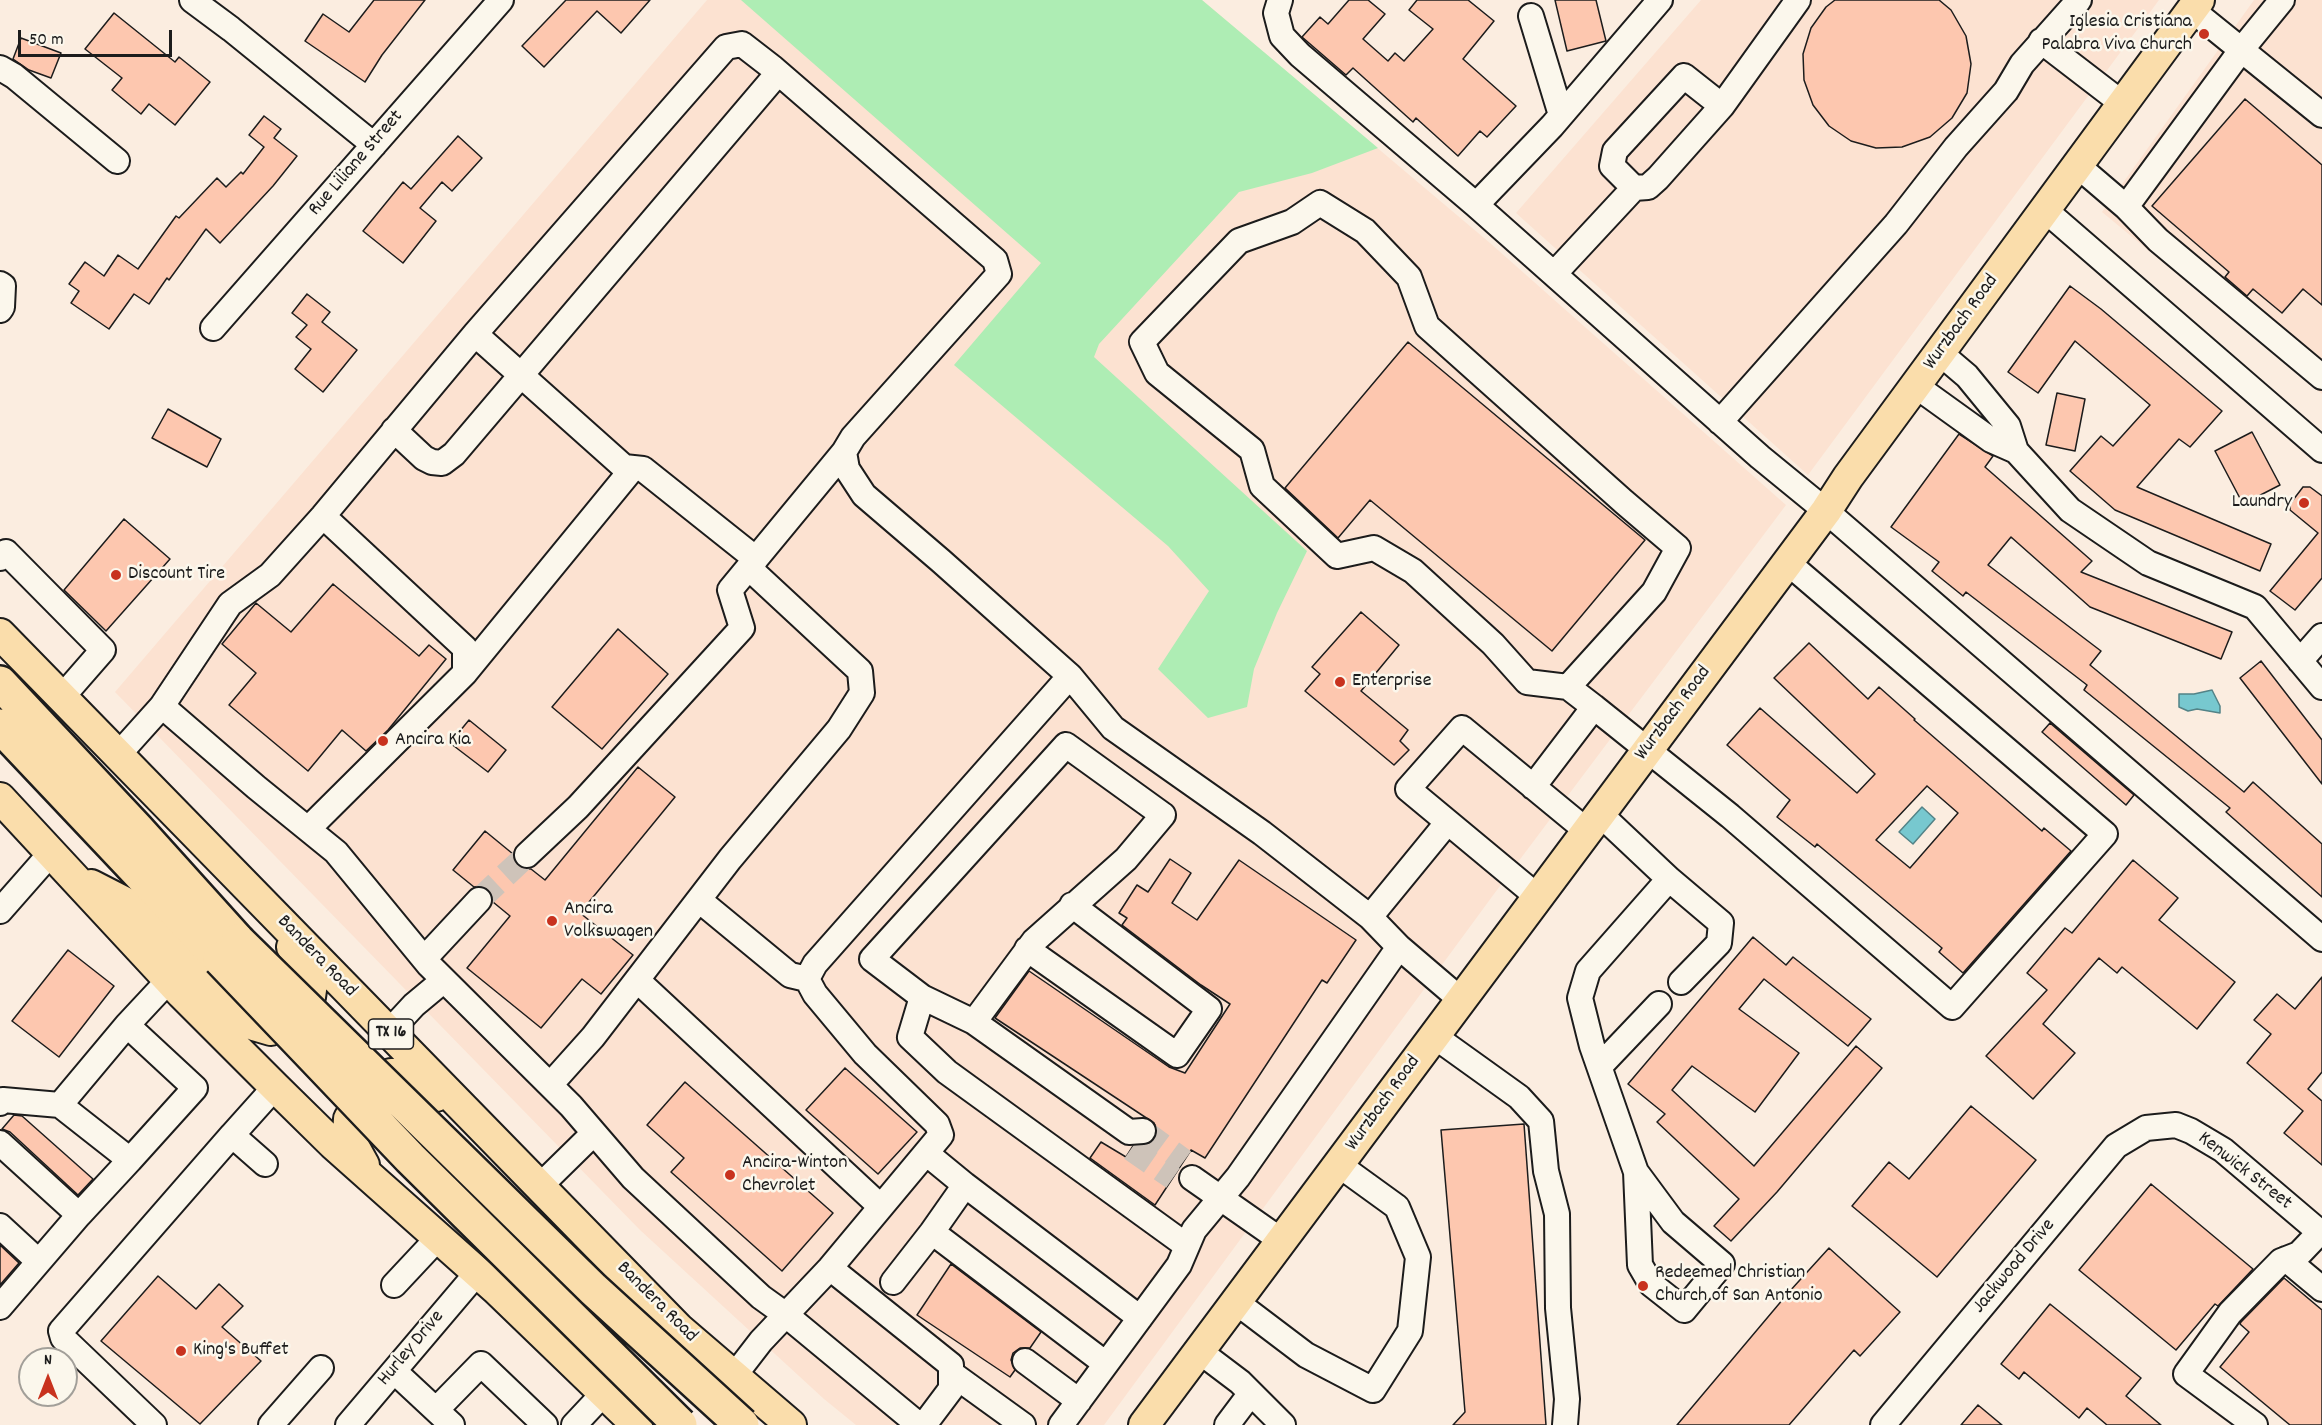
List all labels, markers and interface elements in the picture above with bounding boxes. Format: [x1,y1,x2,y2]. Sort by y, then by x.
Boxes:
place label: Iglesia Cristiana Palabra Viva Church [2042,11,2192,58]
scale bar [21,18,176,56]
marker: Iglesia Cristiana Palabra Viva Church [2197,27,2211,41]
text: 50 m [29,28,64,53]
street label: Rue Liliane Street [304,106,410,222]
street label: Wurzbach Road [1919,271,2005,375]
place label: Laundry [2232,491,2292,515]
marker: Laundry [2297,496,2311,510]
place label: Discount Tire [128,563,225,587]
marker: Discount Tire [109,568,123,582]
street label: Wurzbach Road [1631,662,1717,766]
place label: Enterprise [1352,670,1431,694]
marker: Enterprise [1333,675,1347,689]
place label: Ancira Kia [395,729,471,753]
marker: Ancira Kia [376,734,390,748]
place label: Ancira Volkswagen [564,898,653,945]
street label: Bandera Road [271,911,361,1003]
marker: Ancira Volkswagen [545,914,559,928]
road number: TX 16 [368,1019,414,1049]
street label: Wurzbach Road [1341,1052,1427,1156]
street label: Kenwick Street [2192,1128,2296,1216]
place label: Ancira-Winton Chevrolet [742,1152,847,1199]
marker: Ancira-Winton Chevrolet [723,1168,737,1182]
street label: Jackwood Drive [1969,1215,2061,1319]
street label: Bandera Road [610,1257,702,1349]
place label: Redeemed Christian Church of San Antonio [1655,1262,1823,1309]
marker: Redeemed Christian Church of San Antonio [1636,1279,1650,1293]
street label: Hurley Drive [374,1306,450,1392]
place label: King's Buffet [193,1339,289,1363]
marker: King's Buffet [174,1344,188,1358]
north arrow [18,1347,78,1407]
text: N [44,1349,52,1372]

